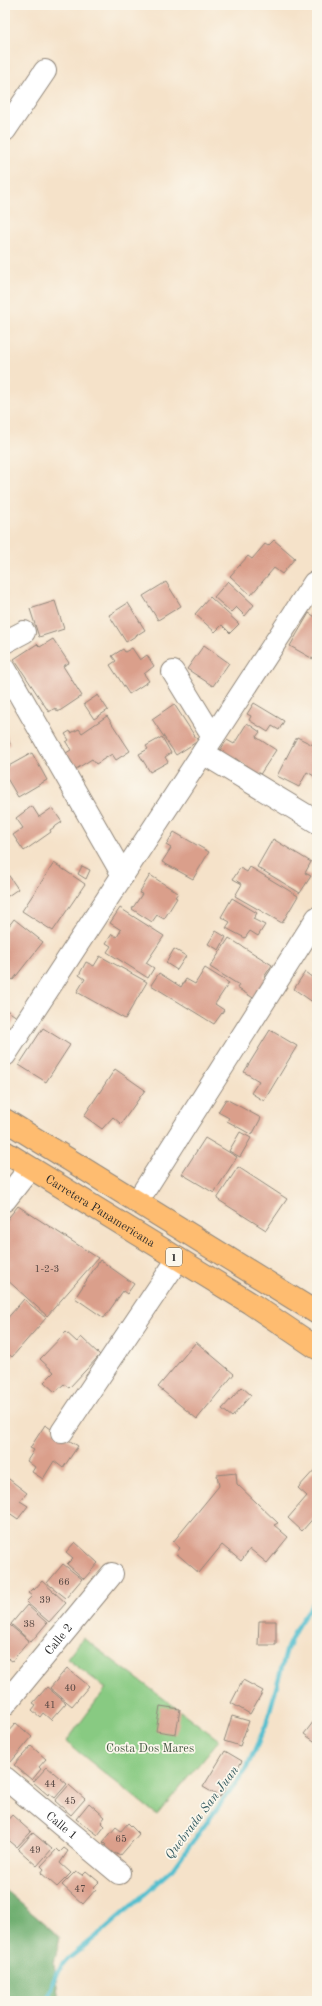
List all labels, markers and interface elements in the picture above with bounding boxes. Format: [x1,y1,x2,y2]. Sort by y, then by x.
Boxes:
street label: Carretera Panamericana [43,1173,157,1250]
road number: 1 [166,1248,182,1266]
house number: 1-2-3 [35,1264,59,1274]
house number: 66 [58,1577,70,1587]
house number: 39 [39,1595,51,1605]
house number: 38 [23,1619,35,1629]
street label: Calle 2 [43,1622,75,1658]
house number: 40 [64,1683,76,1693]
house number: 41 [44,1700,56,1710]
park label: Costa Dos Mares [106,1743,194,1755]
water label: Quebrada San Juan [163,1763,242,1862]
house number: 44 [44,1779,56,1789]
house number: 45 [64,1796,76,1806]
street label: Calle 1 [43,1810,79,1842]
house number: 65 [115,1834,127,1844]
house number: 49 [29,1845,41,1855]
house number: 47 [74,1884,86,1894]

